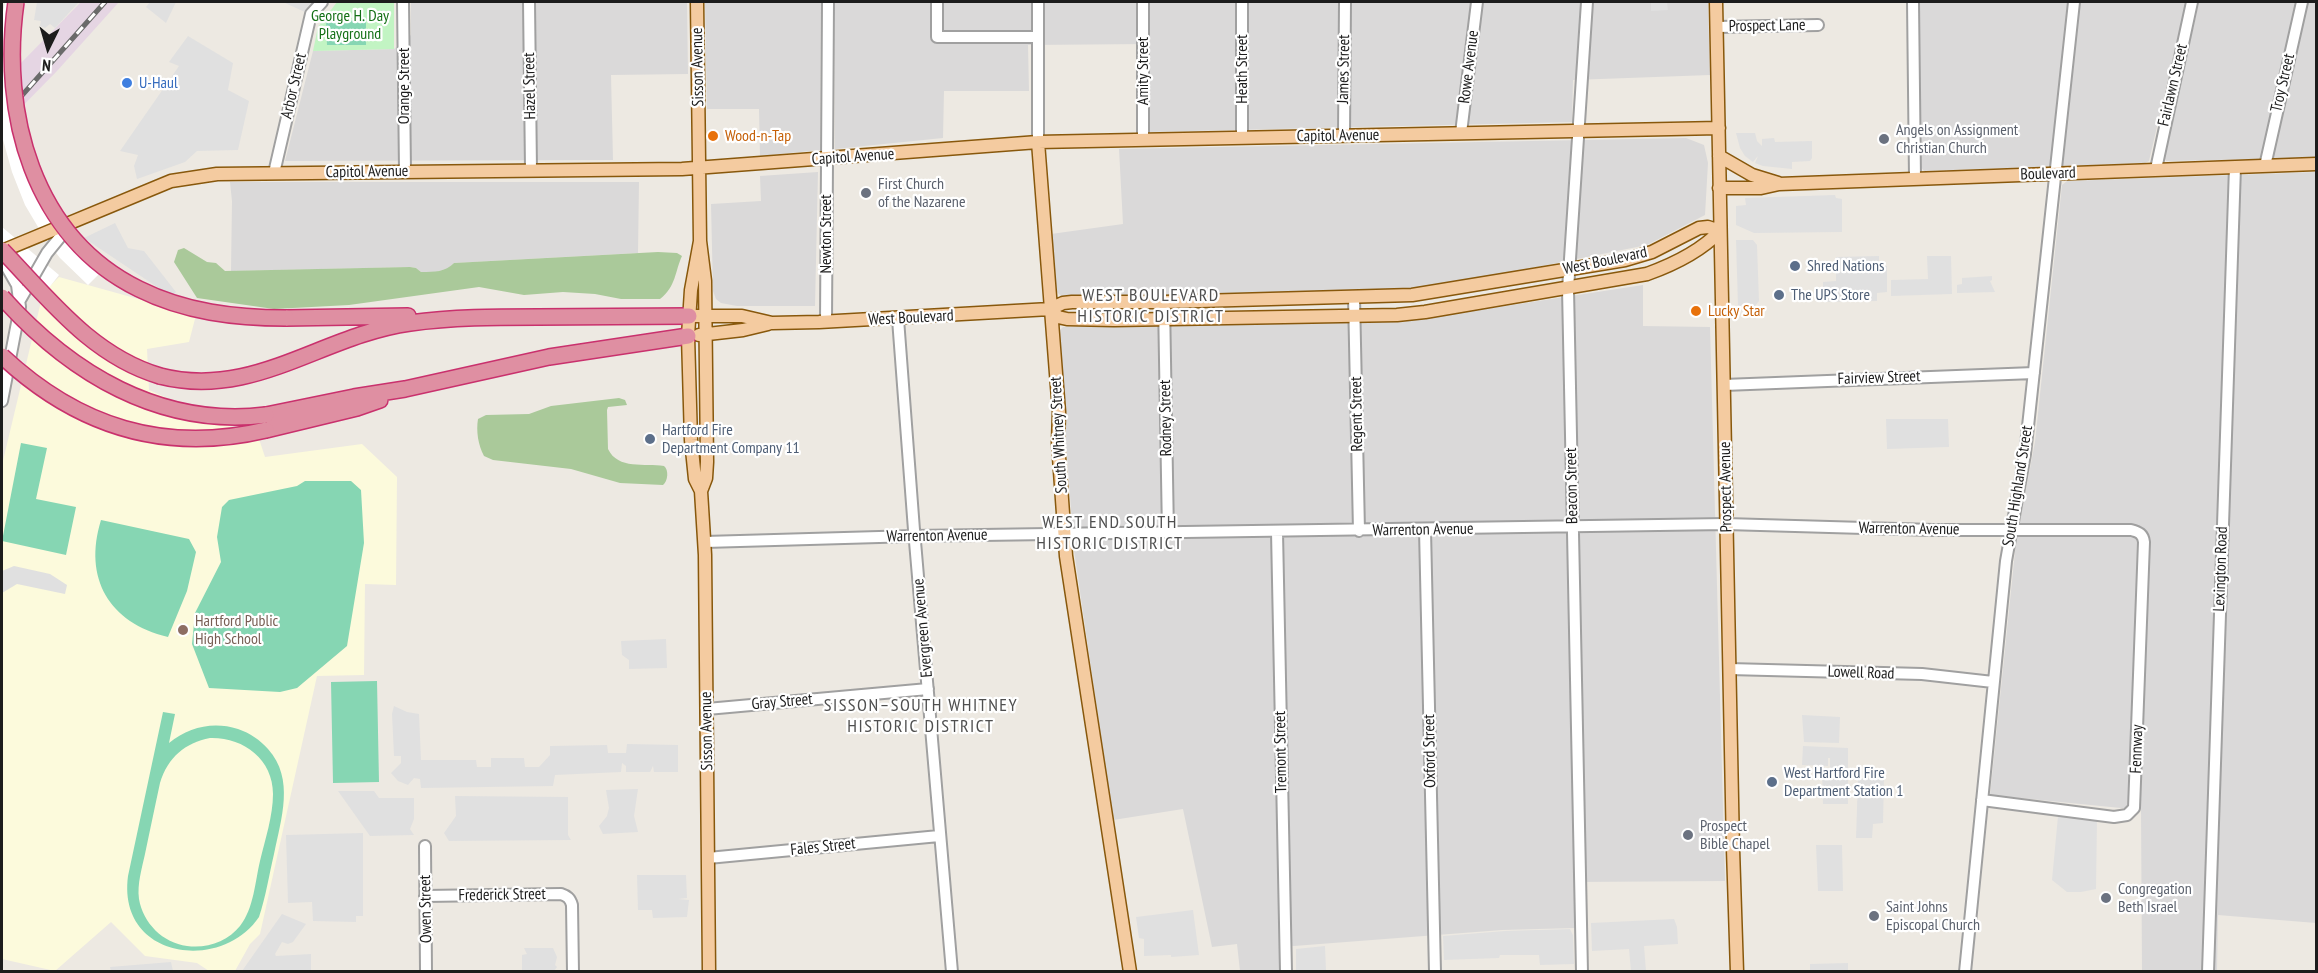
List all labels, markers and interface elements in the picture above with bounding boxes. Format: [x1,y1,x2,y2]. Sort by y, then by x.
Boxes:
park label: George H. Day Playground [311,6,389,44]
street label: Prospect Lane [1728,16,1806,36]
north arrow [18,18,78,78]
street label: Sisson Avenue [688,27,708,107]
street label: Rowe Avenue [1455,29,1483,105]
street label: Heath Street [1232,34,1252,104]
street label: James Street [1334,34,1354,104]
street label: Amity Street [1133,37,1153,105]
street label: Fairlawn Street [2154,42,2192,128]
street label: Orange Street [394,48,414,124]
street label: Arbor Street [277,51,311,121]
street label: Hazel Street [520,52,540,120]
street label: Troy Street [2267,52,2299,114]
text: N [41,56,52,76]
place label: U-Haul [139,73,178,93]
marker: U-Haul [120,76,134,90]
place label: Angels on Assignment Christian Church [1896,120,2018,158]
place label: Wood-n-Tap [725,126,791,146]
street label: Capitol Avenue [1296,126,1380,146]
marker: Wood-n-Tap [706,129,720,143]
marker: Angels on Assignment Christian Church [1877,132,1891,146]
street label: Capitol Avenue [811,145,895,169]
street label: Capitol Avenue [325,162,409,182]
street label: Boulevard [2020,163,2076,185]
place label: First Church of the Nazarene [878,174,965,212]
marker: First Church of the Nazarene [859,186,873,200]
street label: Newton Street [816,194,836,274]
street label: West Boulevard [1561,243,1649,279]
place label: Shred Nations [1807,256,1884,276]
marker: Shred Nations [1788,259,1802,273]
district label: WEST BOULEVARD HISTORIC DISTRICT [1077,285,1225,328]
place label: The UPS Store [1791,285,1870,305]
marker: The UPS Store [1772,288,1786,302]
place label: Lucky Star [1708,301,1765,321]
marker: Lucky Star [1689,304,1703,318]
street label: West Boulevard [868,306,954,330]
street label: Fairview Street [1837,367,1921,389]
street label: South Whitney Street [1046,376,1072,494]
street label: Regent Street [1347,376,1367,452]
street label: Rodney Street [1156,379,1176,457]
place label: Hartford Fire Department Company 11 [662,420,800,458]
street label: South Highland Street [1999,424,2037,548]
marker: Hartford Fire Department Company 11 [643,432,657,446]
street label: Prospect Avenue [1716,441,1736,533]
street label: Beacon Street [1562,448,1582,524]
district label: WEST END SOUTH HISTORIC DISTRICT [1036,512,1184,554]
street label: Warrenton Avenue [1858,519,1960,539]
street label: Warrenton Avenue [1372,520,1474,540]
street label: Warrenton Avenue [886,526,988,546]
street label: Lexington Road [2210,526,2232,612]
street label: Evergreen Avenue [909,578,937,678]
place label: Hartford Public High School [195,611,278,649]
marker: Hartford Public High School [176,623,190,637]
street label: Lowell Road [1827,662,1895,684]
street label: Gray Street [751,690,813,714]
street label: Sisson Avenue [697,691,717,771]
district label: SISSON–SOUTH WHITNEY HISTORIC DISTRICT [824,695,1018,738]
street label: Tremont Street [1271,711,1291,793]
street label: Oxford Street [1420,714,1440,788]
street label: Fennway [2127,724,2147,774]
place label: West Hartford Fire Department Station 1 [1784,763,1903,801]
marker: West Hartford Fire Department Station 1 [1765,775,1779,789]
place label: Prospect Bible Chapel [1700,816,1770,854]
marker: Prospect Bible Chapel [1681,828,1695,842]
street label: Fales Street [790,834,856,860]
street label: Owen Street [416,875,436,943]
place label: Congregation Beth Israel [2118,879,2192,917]
street label: Frederick Street [458,885,546,905]
marker: Congregation Beth Israel [2099,891,2113,905]
place label: Saint Johns Episcopal Church [1886,897,1980,935]
marker: Saint Johns Episcopal Church [1867,909,1881,923]

